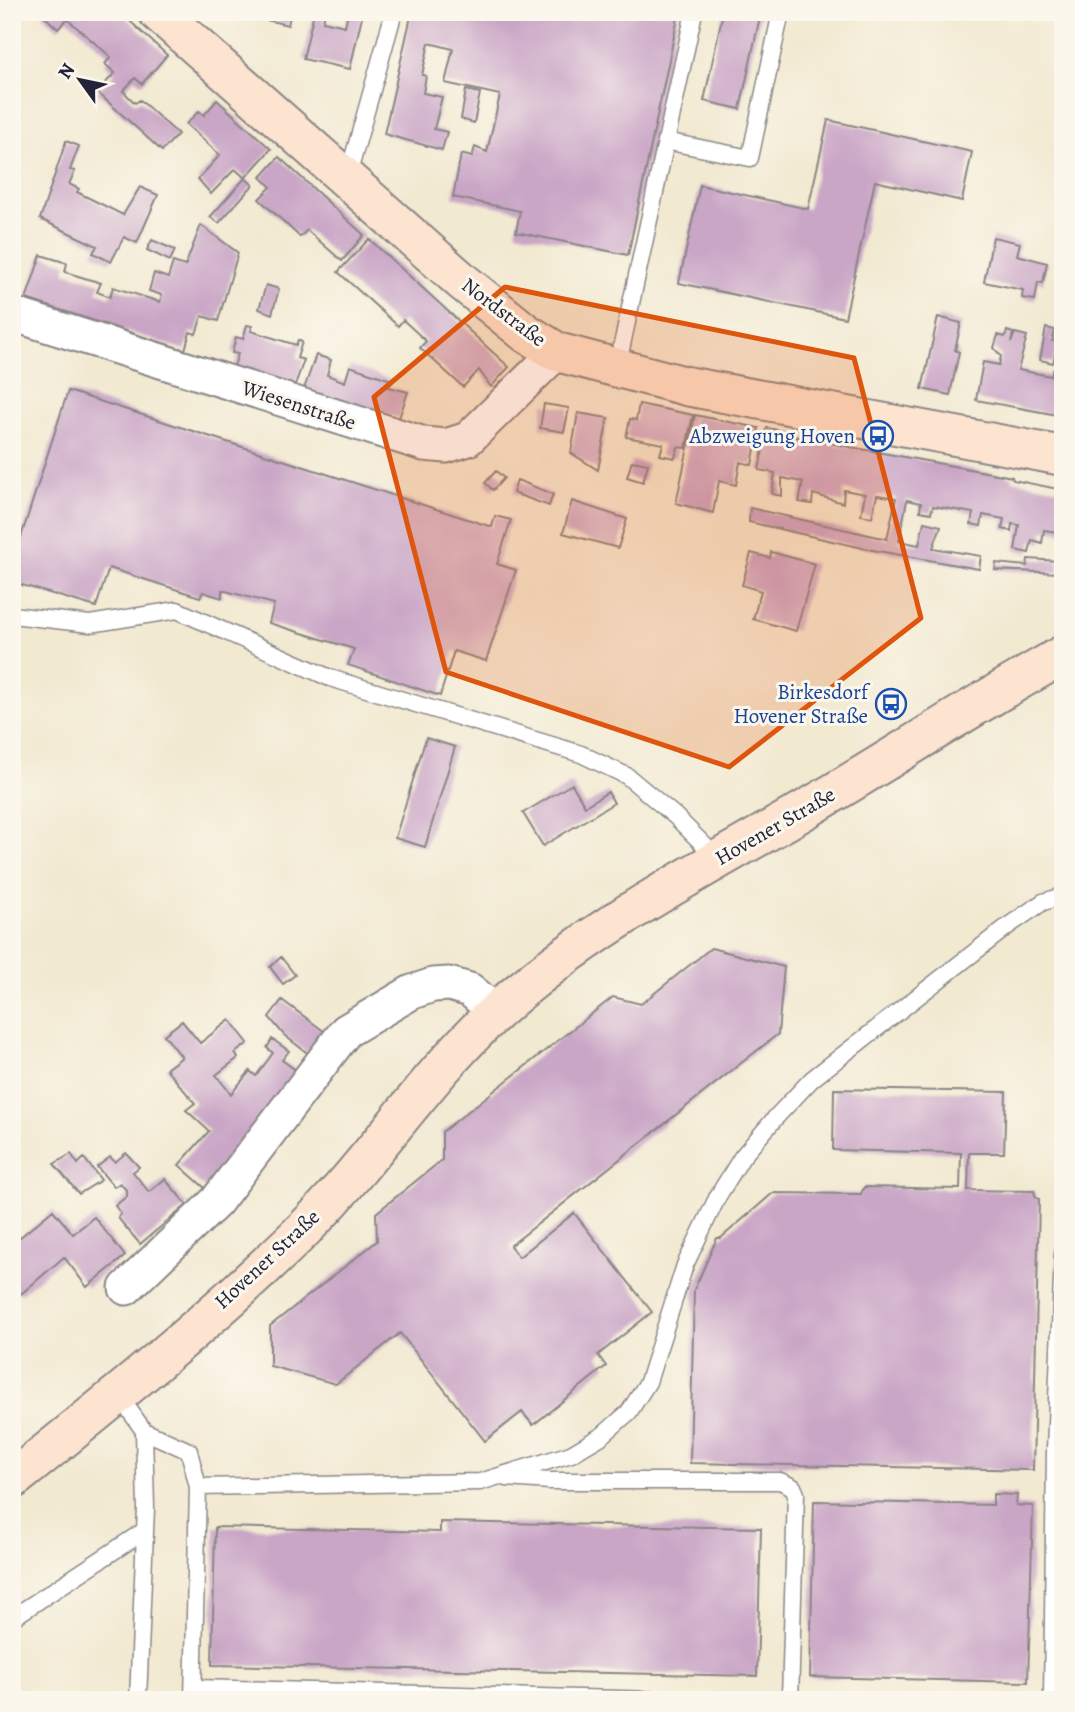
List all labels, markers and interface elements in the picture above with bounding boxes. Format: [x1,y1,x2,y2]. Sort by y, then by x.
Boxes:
north arrow [46,46,116,116]
text: N [52,58,81,84]
street label: Nordstraße [456,271,552,353]
street label: Wiesenstraße [237,373,360,437]
bus stop icon: Abzweigung Hoven [861,419,895,453]
place label: Abzweigung Hoven [688,422,855,450]
place label: Birkesdorf Hovener Straße [733,678,871,730]
bus stop icon: Birkesdorf Hovener Straße [874,687,908,721]
street label: Hovener Straße [710,780,840,872]
street label: Hovener Straße [208,1203,326,1315]

